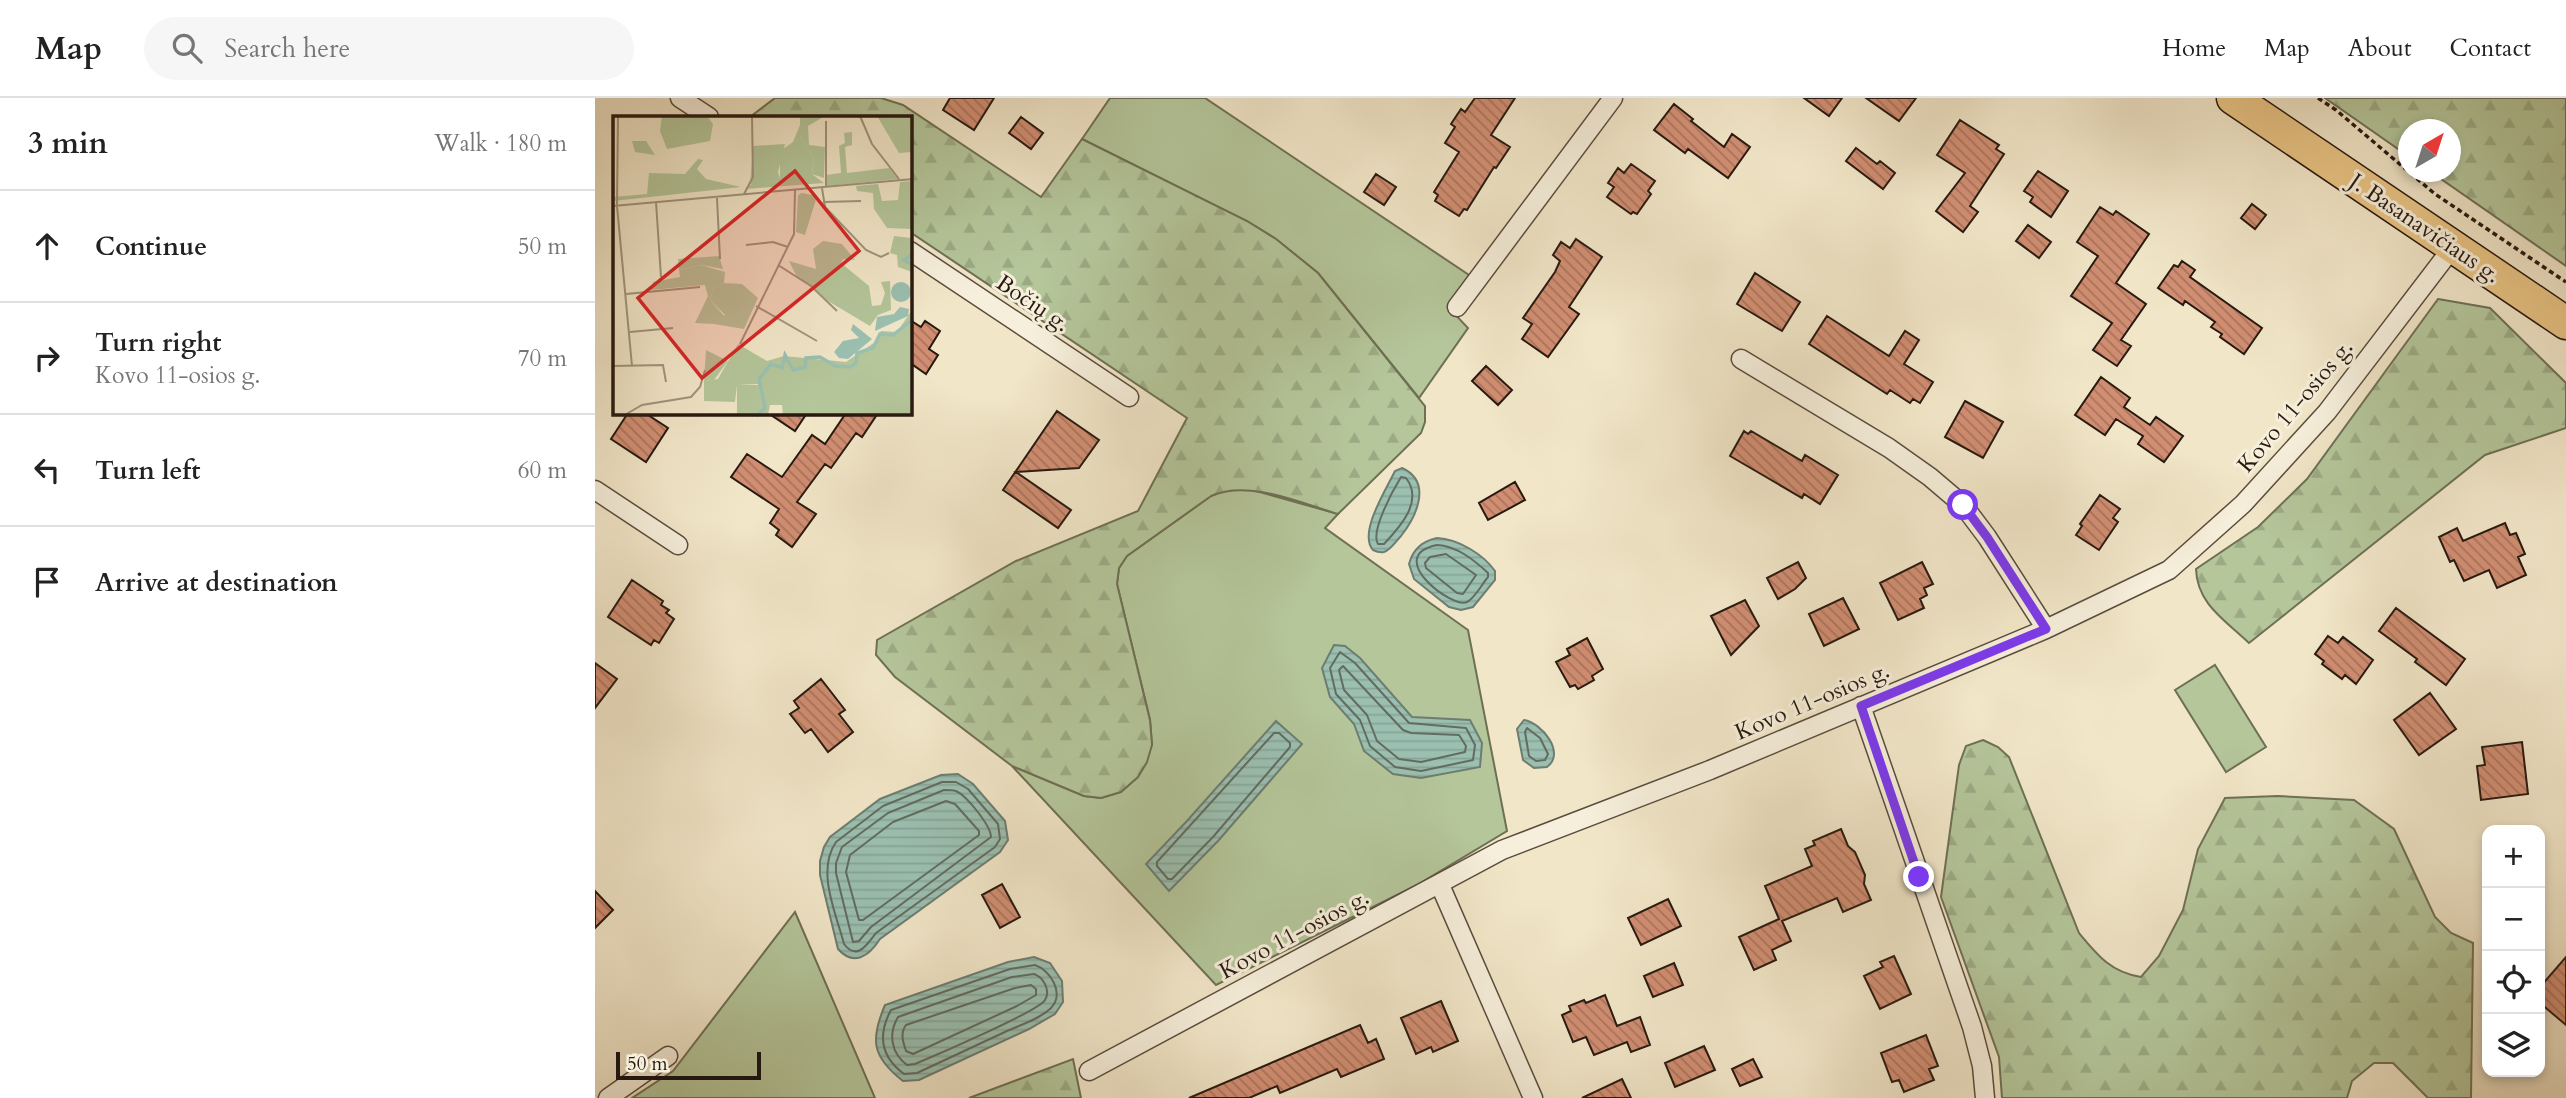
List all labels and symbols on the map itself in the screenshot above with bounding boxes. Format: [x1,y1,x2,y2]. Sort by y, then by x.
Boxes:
inset map [613,116,912,415]
north arrow [2398,119,2461,182]
street label: J. Basanavičiaus g. [2341,164,2507,290]
street label: Bočių g. [990,267,1076,339]
street label: Kovo 11-osios g. [2230,333,2360,479]
route start [1947,489,1978,520]
street label: Kovo 11-osios g. [1730,654,1894,748]
route end [1903,861,1934,892]
street label: Kovo 11-osios g. [1214,882,1374,986]
scale bar [616,1049,761,1081]

